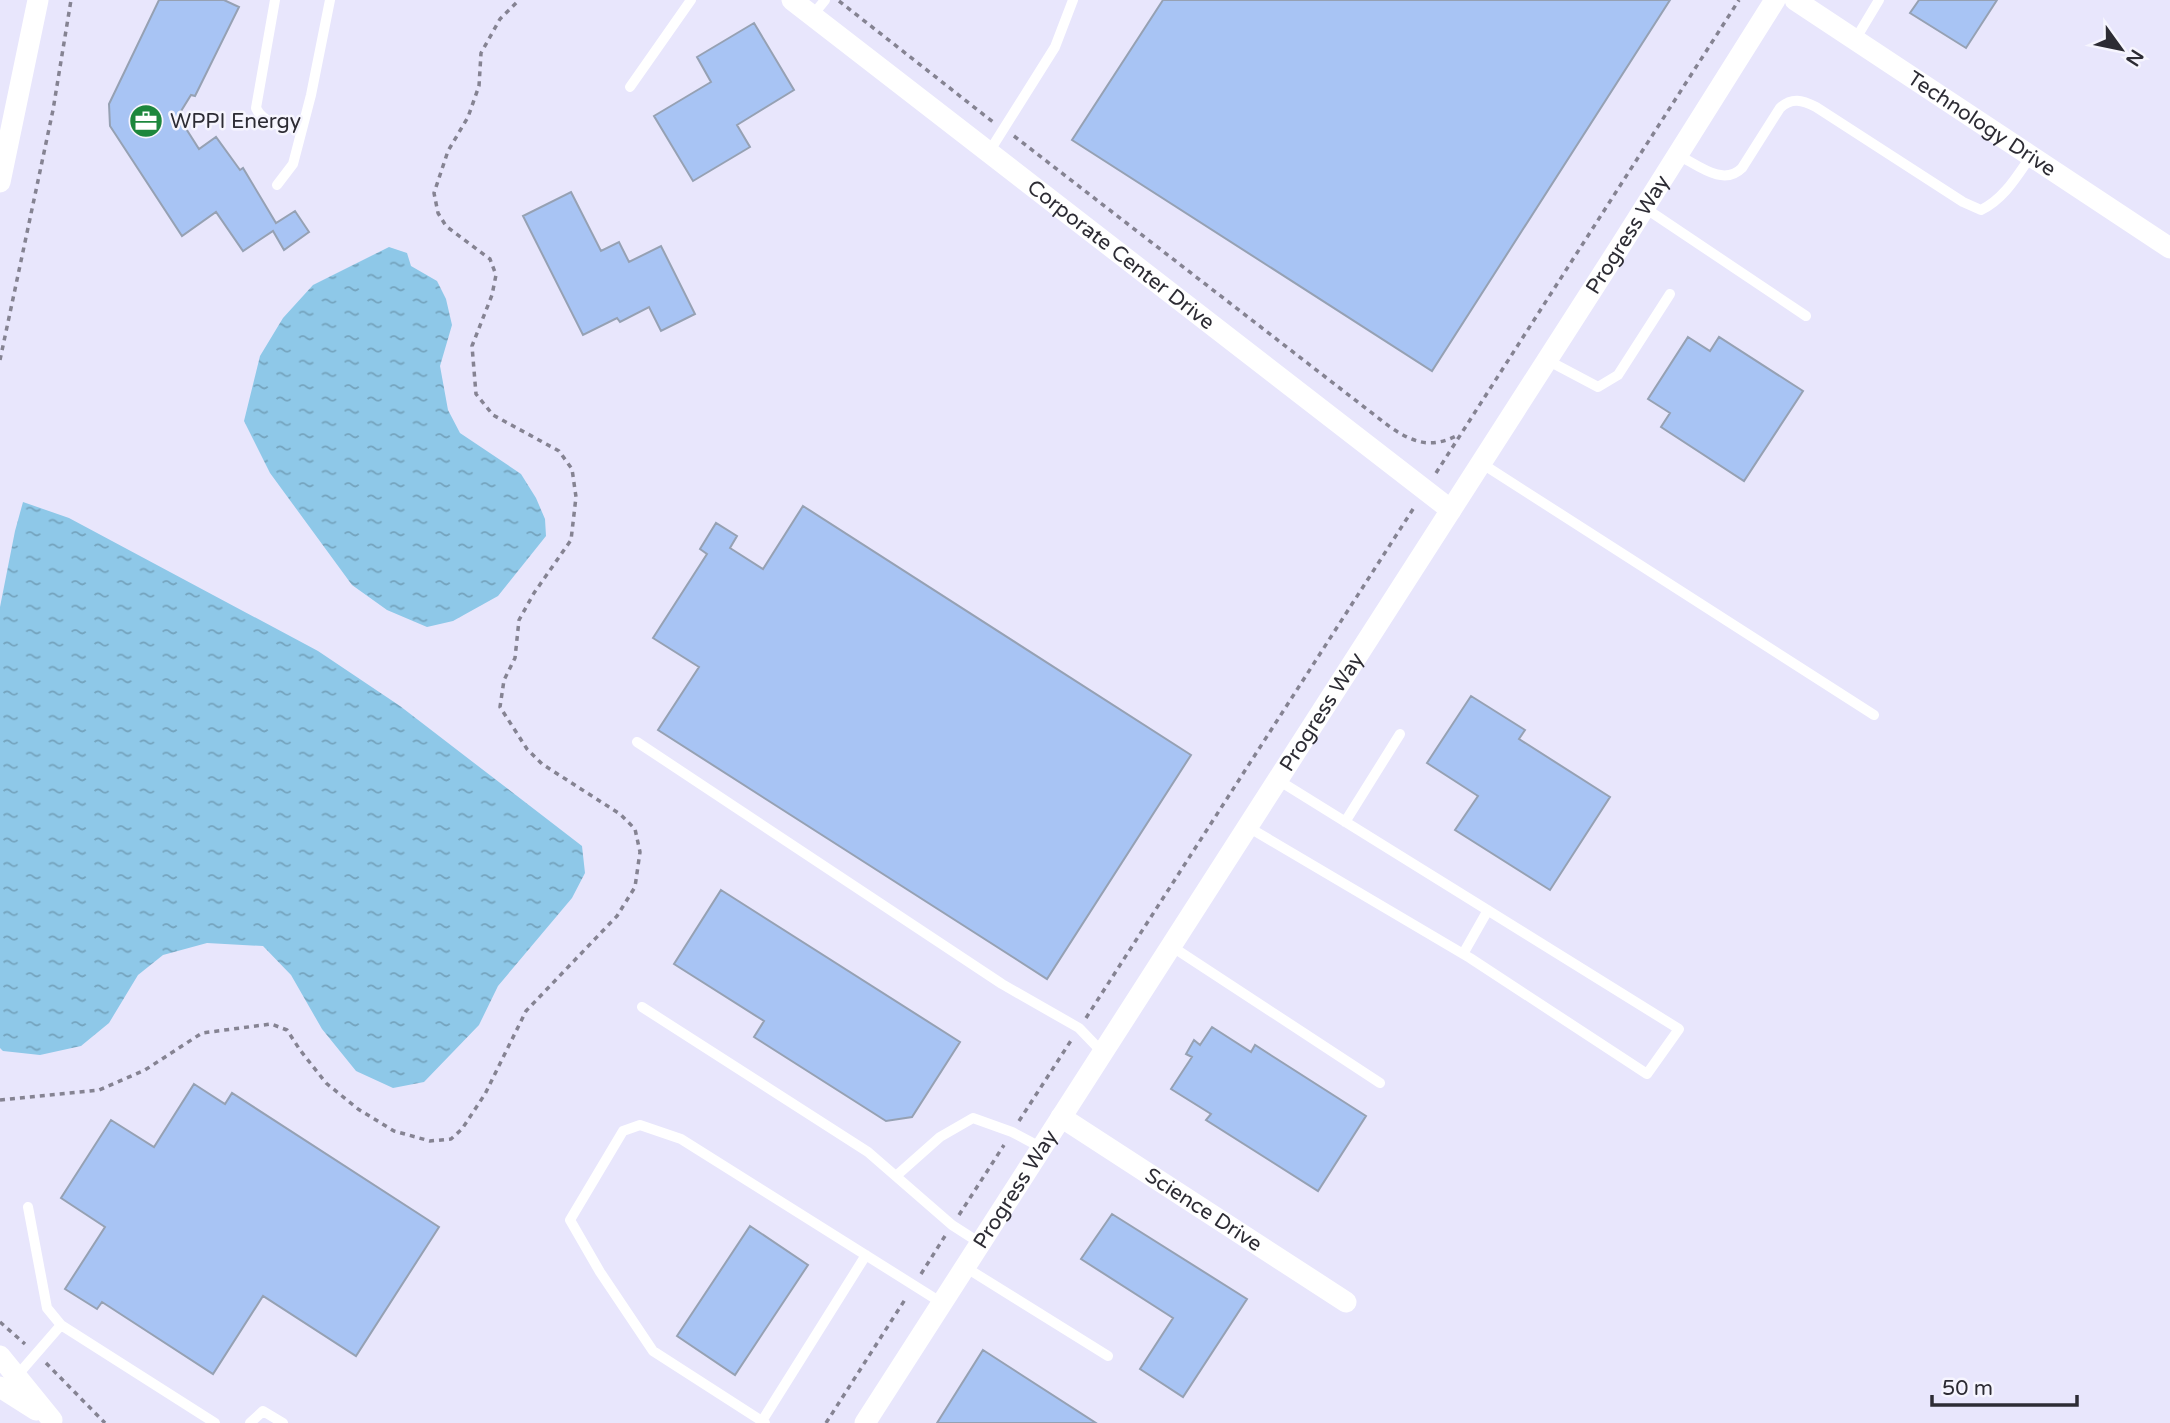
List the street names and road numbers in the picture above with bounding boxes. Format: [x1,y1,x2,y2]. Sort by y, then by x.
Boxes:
street label: Technology Drive [1903,66,2061,182]
street label: Progress Way [1581,171,1675,299]
street label: Corporate Center Drive [1022,175,1219,335]
street label: Progress Way [1274,648,1369,776]
street label: Progress Way [968,1125,1063,1253]
street label: Science Drive [1140,1163,1267,1257]

